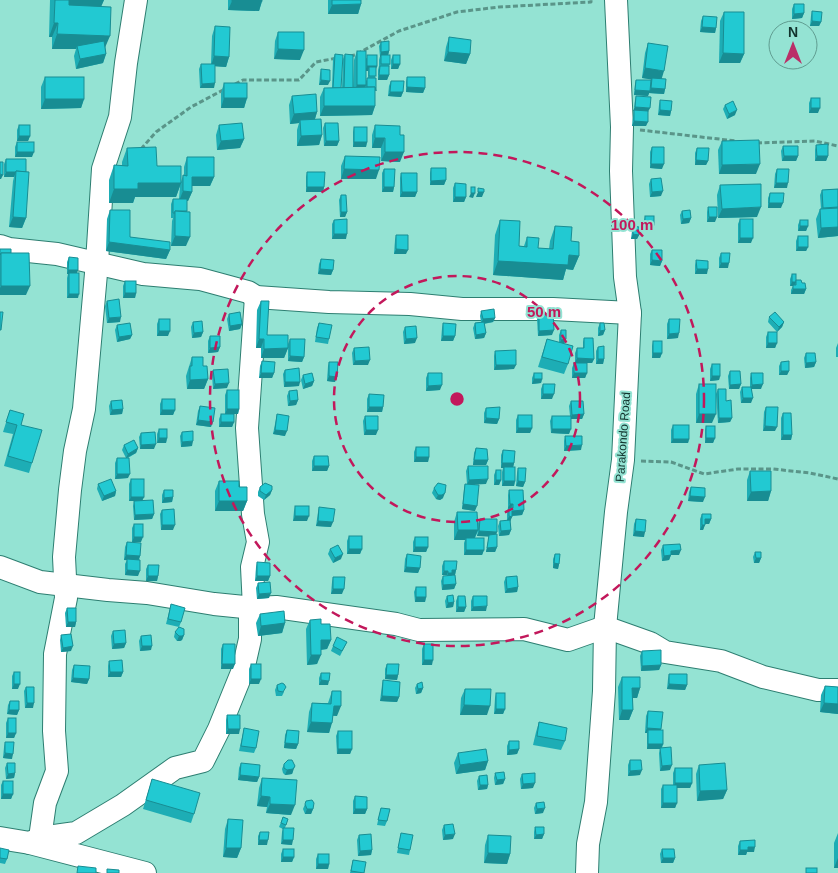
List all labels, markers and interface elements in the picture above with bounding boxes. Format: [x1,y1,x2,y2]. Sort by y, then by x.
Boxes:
north arrow [768,20,818,70]
text: N [788,24,798,40]
text: 100 m [611,216,653,233]
text: 50 m [527,303,561,320]
centre of rings [448,390,466,408]
street label: Parakondo Road [613,392,633,482]

